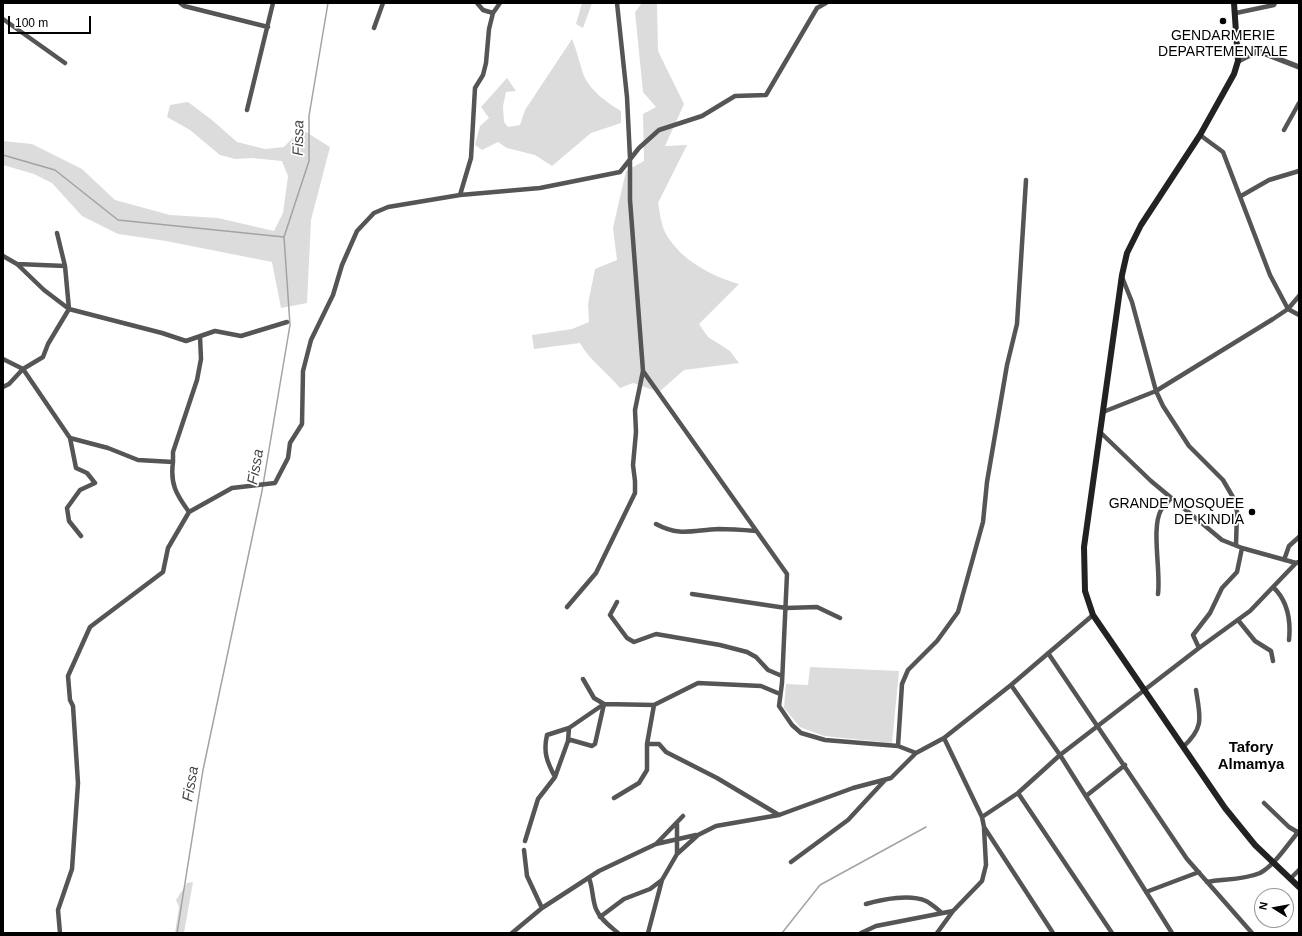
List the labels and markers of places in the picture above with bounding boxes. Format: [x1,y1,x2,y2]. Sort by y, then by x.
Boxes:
marker: GENDARMERIE DEPARTEMENTALE [1218,16,1228,26]
place label: GENDARMERIE DEPARTEMENTALE [1158,28,1288,60]
place label: GRANDE MOSQUEE DE KINDIA [1109,496,1244,528]
marker: GRANDE MOSQUEE DE KINDIA [1247,507,1257,517]

